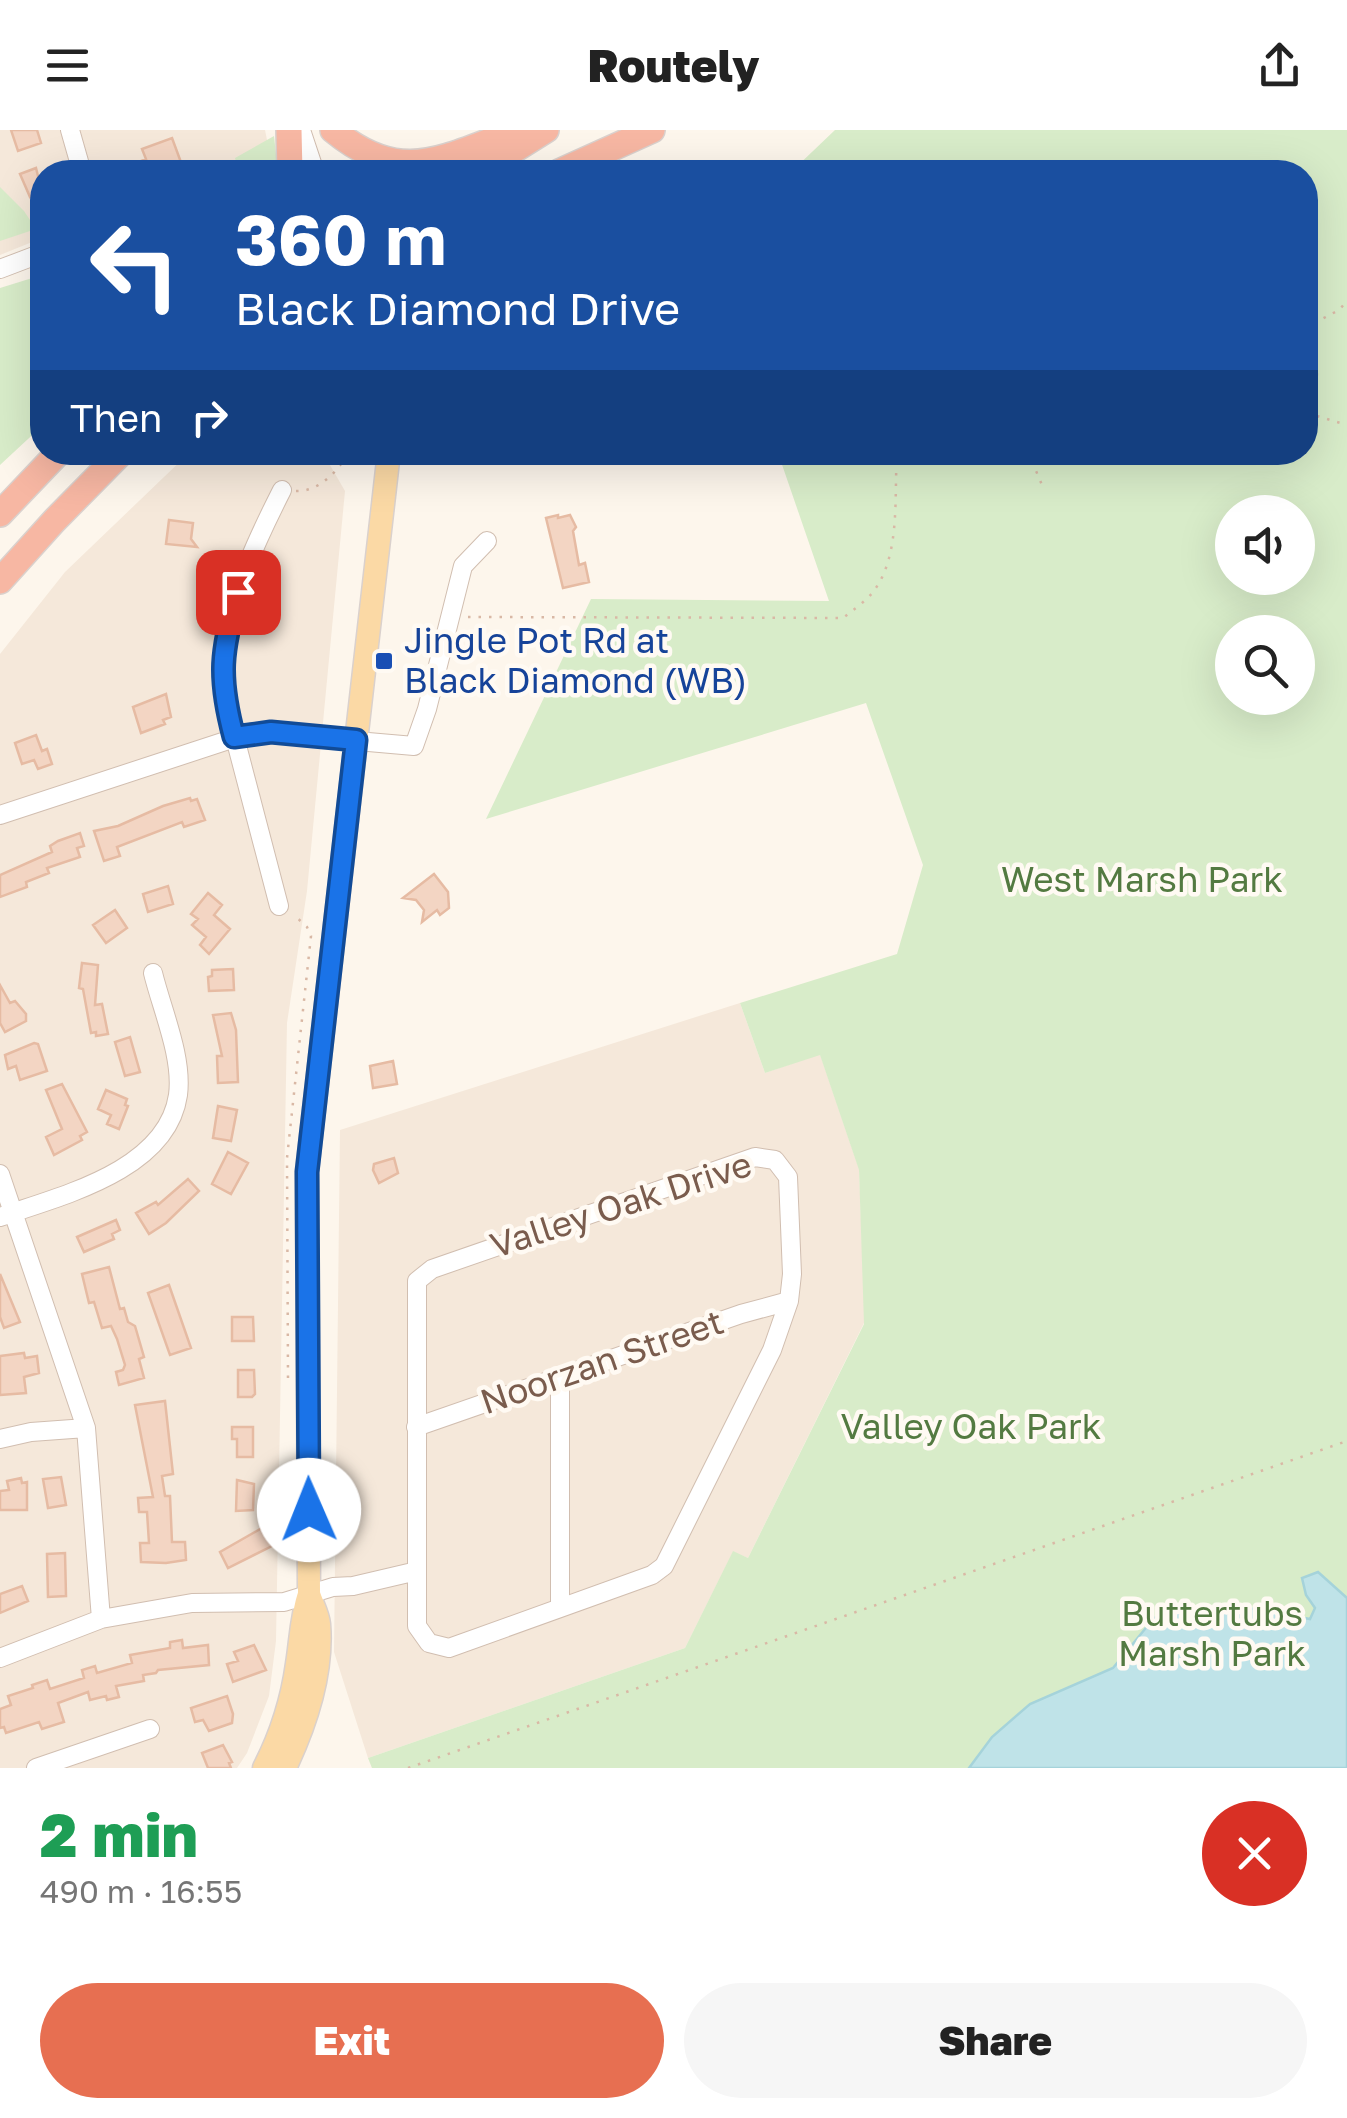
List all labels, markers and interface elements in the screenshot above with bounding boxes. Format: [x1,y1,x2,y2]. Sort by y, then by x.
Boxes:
icon: menu [40,38,95,93]
text: Routely [587,38,760,92]
icon: share [1252,38,1307,93]
text: 360 m [235,196,446,280]
icon: left [70,200,200,330]
text: Black Diamond Drive [235,281,680,335]
icon: right [182,390,237,445]
text: Then [70,395,162,440]
map controls [1215,495,1315,715]
button: sound [1215,495,1315,595]
pin [196,550,281,635]
icon: arrive [211,565,266,620]
button: search [1215,615,1315,715]
place label: Jingle Pot Rd at Black Diamond (WB) [404,619,747,701]
marker: Jingle Pot Rd at Black Diamond (WB) [373,650,395,672]
park label: West Marsh Park [1001,858,1283,900]
street label: Valley Oak Drive [485,1142,757,1266]
street label: Noorzan Street [475,1300,729,1422]
park label: Valley Oak Park [840,1405,1102,1447]
position arrow [257,1458,361,1562]
park label: Buttertubs Marsh Park [1118,1592,1306,1674]
text: 2 min [40,1798,198,1870]
button: close [1202,1801,1307,1906]
text: 490 m · 16:55 [40,1872,242,1910]
button: Exit [40,1983,664,2098]
button: Share [684,1983,1307,2098]

